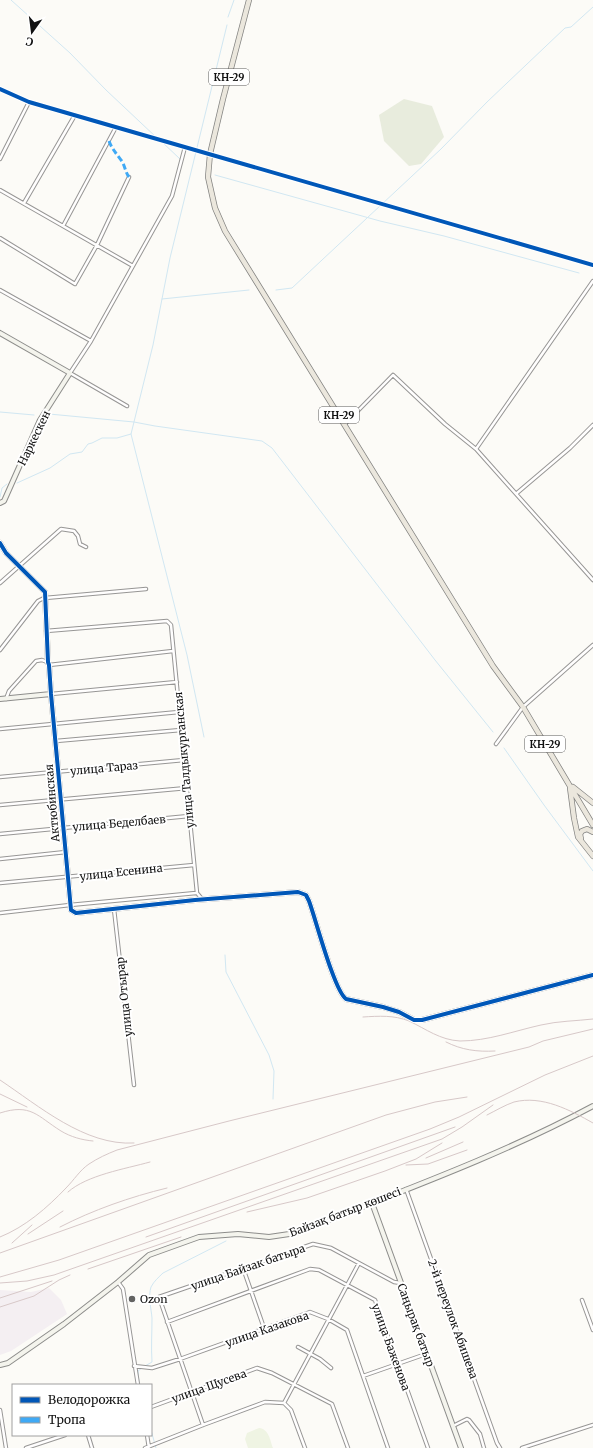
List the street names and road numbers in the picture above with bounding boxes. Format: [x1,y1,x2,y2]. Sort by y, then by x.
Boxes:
road number: КН-29 [209,69,249,85]
road number: КН-29 [319,407,359,423]
street label: Наркескен [15,408,54,468]
street label: улица Талдыкурганская [171,691,197,829]
road number: КН-29 [525,736,565,752]
street label: улица Тараз [70,758,139,778]
street label: Актюбинская [42,763,62,844]
street label: улица Беделбаев [72,812,167,834]
street label: улица Есенина [79,861,163,883]
street label: улица Отырар [113,956,135,1037]
street label: Байзақ батыр көшесі [287,1184,403,1240]
street label: улица Байзак батыра [189,1241,307,1293]
street label: 2-й переулок Абишева [425,1257,481,1381]
street label: Саңырақ батыр [394,1281,438,1369]
street label: улица Баженова [369,1301,413,1393]
street label: улица Казакова [223,1308,311,1350]
street label: улица Щусева [170,1366,248,1406]

